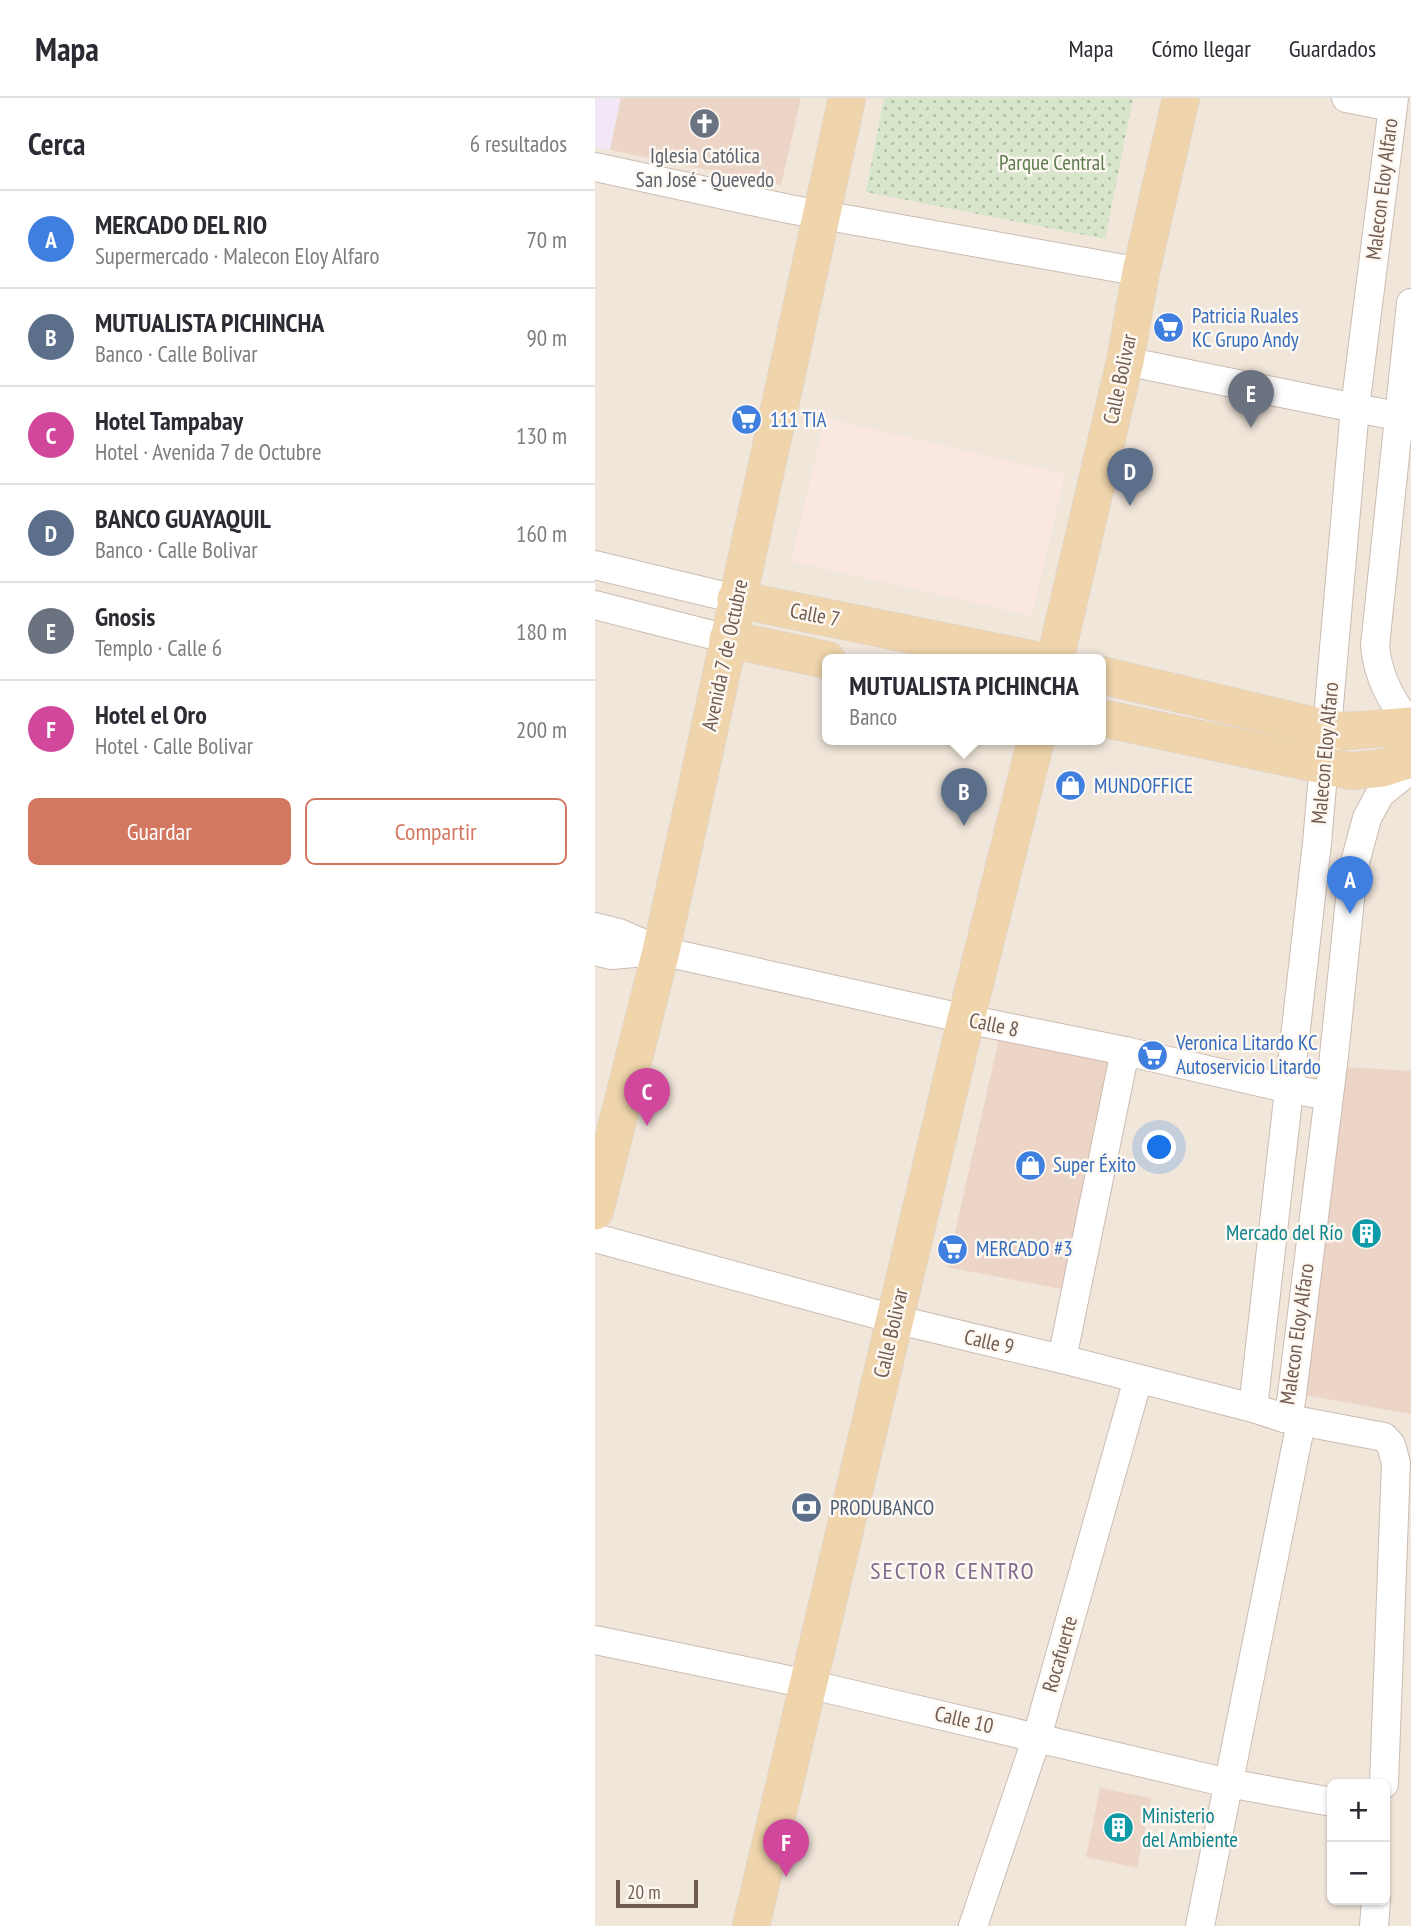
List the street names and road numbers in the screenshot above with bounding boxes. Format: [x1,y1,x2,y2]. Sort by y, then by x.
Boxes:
street label: Malecon Eloy Alfaro [1359,117,1404,261]
street label: Calle Bolivar [1097,331,1142,426]
street label: Avenida 7 de Octubre [695,577,754,733]
street label: Calle 7 [788,596,842,633]
street label: Malecon Eloy Alfaro [1305,681,1344,825]
street label: Calle 8 [967,1006,1021,1043]
street label: Malecon Eloy Alfaro [1273,1262,1320,1406]
street label: Calle Bolivar [867,1285,914,1380]
street label: Calle 9 [962,1323,1017,1360]
street label: Rocafuerte [1036,1613,1083,1695]
street label: Calle 10 [932,1700,996,1739]

